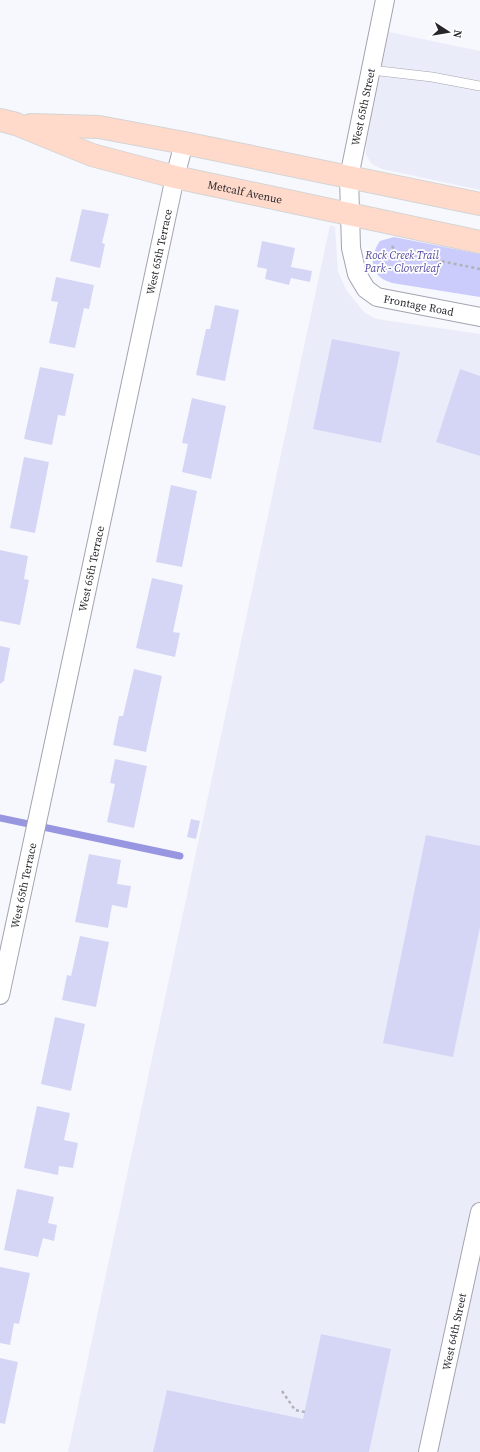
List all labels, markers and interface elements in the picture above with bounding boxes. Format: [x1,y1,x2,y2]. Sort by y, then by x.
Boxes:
north arrow [428,12,468,52]
text: N [449,28,465,39]
street label: West 65th Street [348,67,379,147]
street label: Metcalf Avenue [206,177,284,208]
street label: West 65th Terrace [143,207,176,296]
park label: Rock Creek Trail Park - Cloverleaf [364,248,442,276]
street label: Frontage Road [382,291,456,320]
street label: West 65th Terrace [75,524,108,613]
street label: West 65th Terrace [7,841,40,930]
street label: West 64th Street [439,1291,470,1372]

